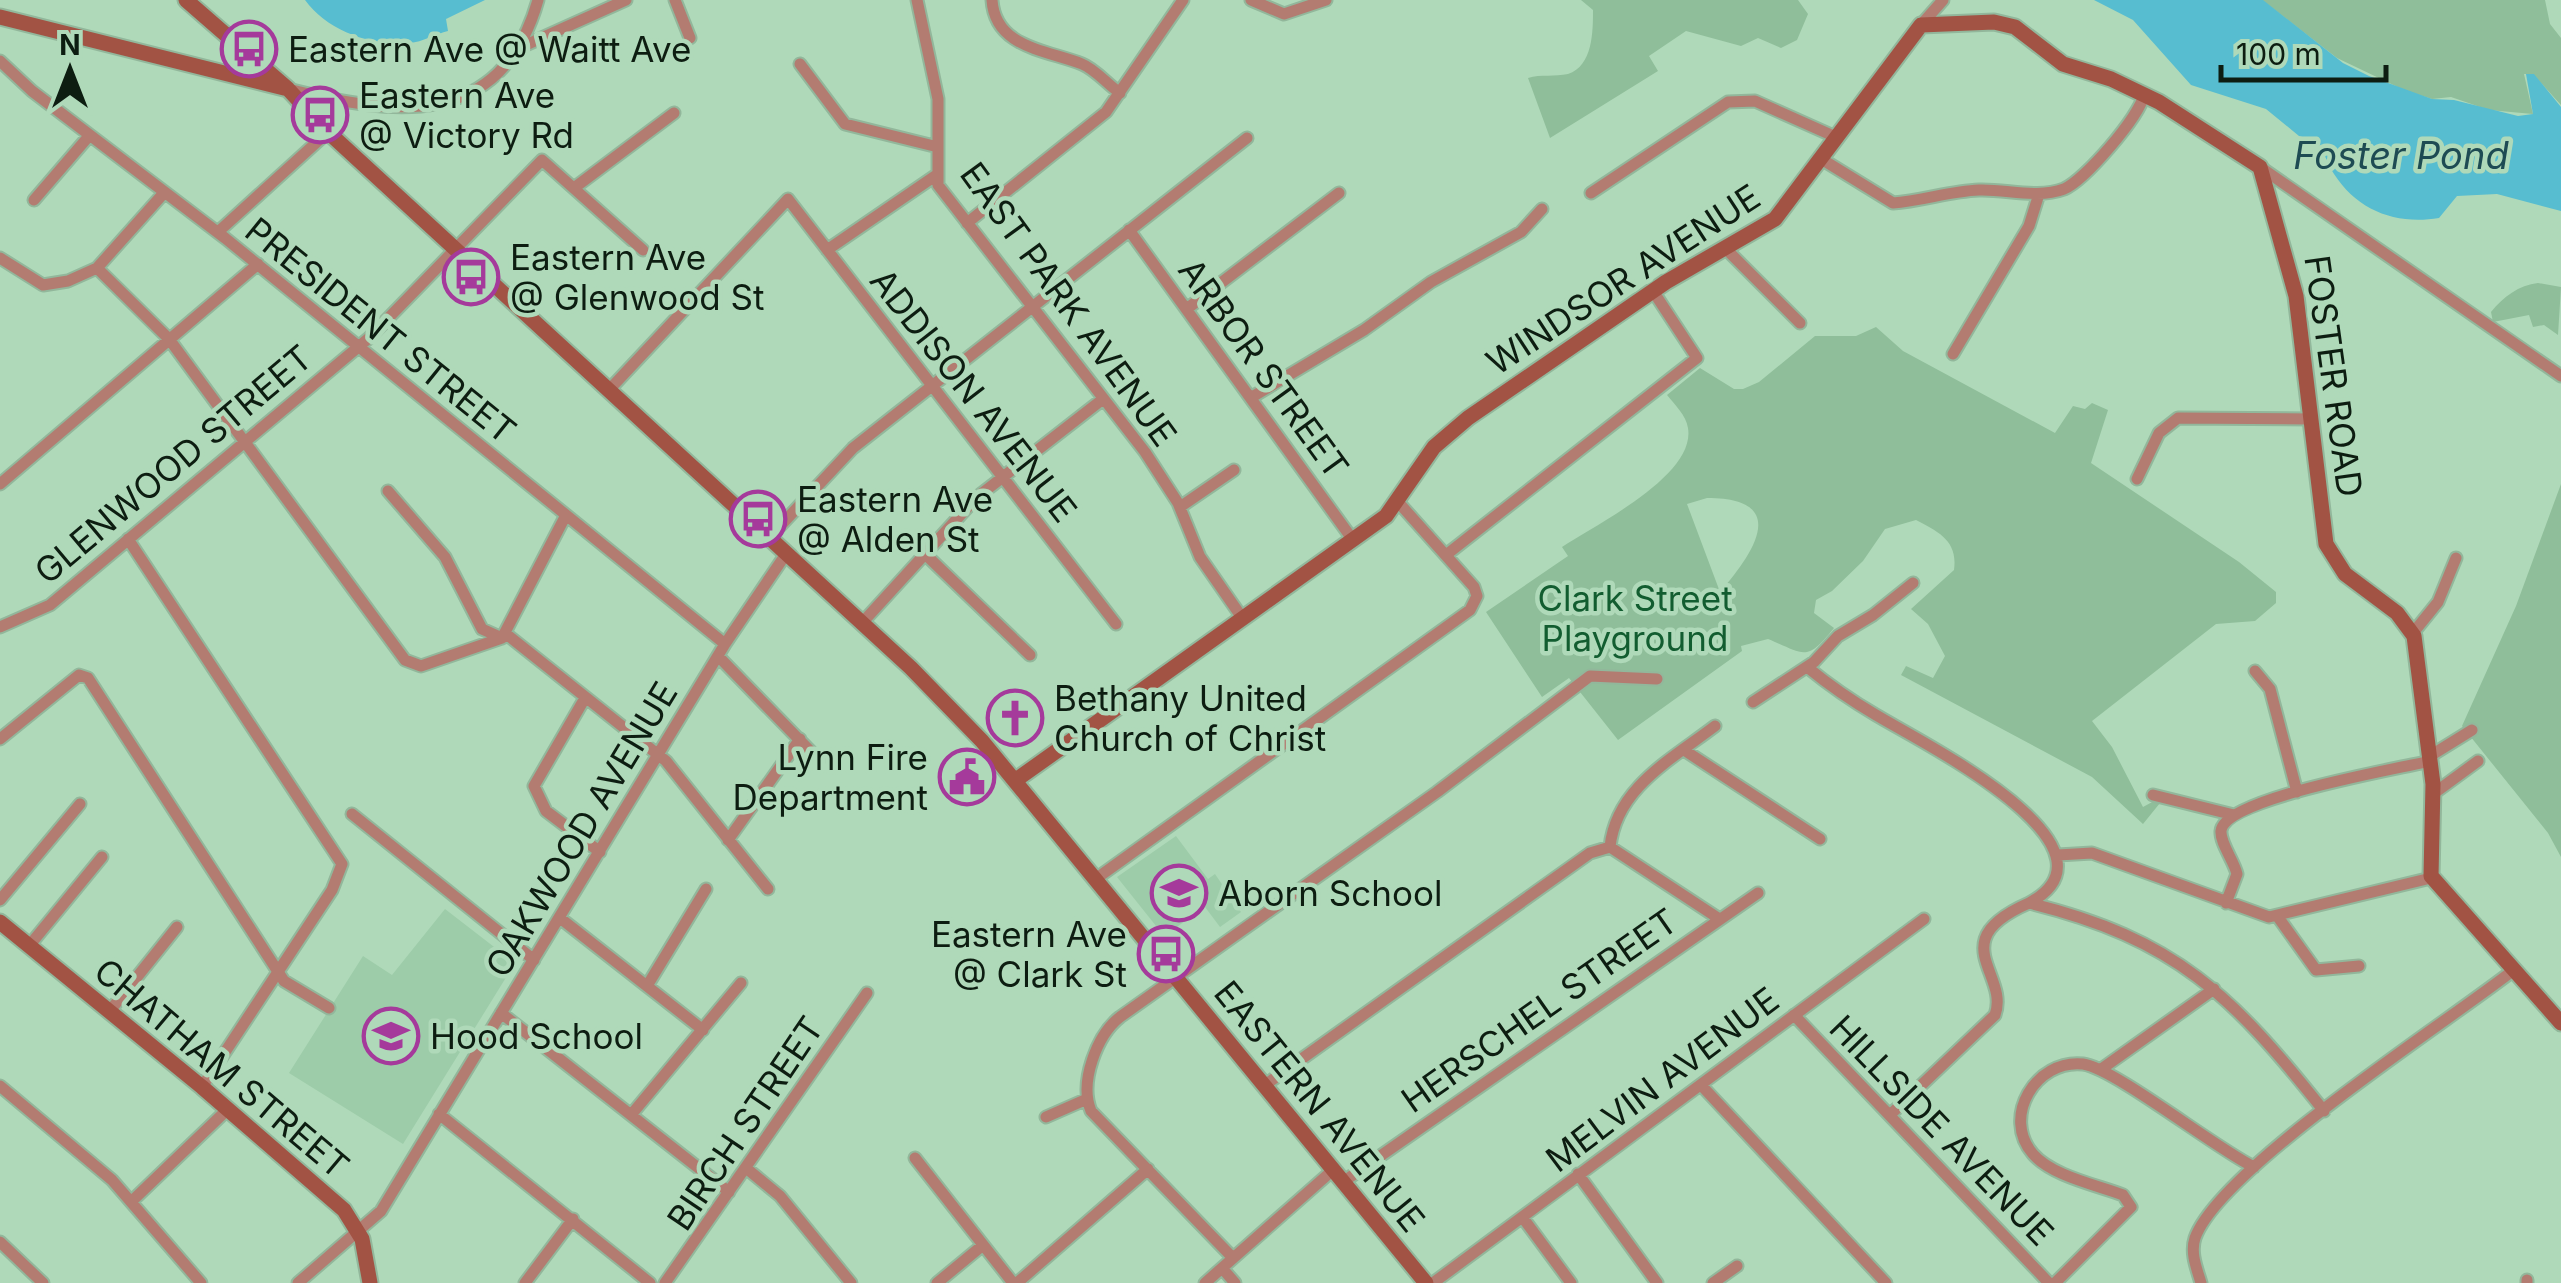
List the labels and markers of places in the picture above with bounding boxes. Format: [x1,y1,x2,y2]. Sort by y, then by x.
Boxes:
bus stop icon: Eastern Ave @ Waitt Ave [219,19,279,79]
place label: Eastern Ave @ Waitt Ave [288,28,691,70]
place label: Eastern Ave @ Victory Rd [359,74,574,156]
bus stop icon: Eastern Ave @ Victory Rd [290,85,350,145]
place label: Eastern Ave @ Glenwood St [510,236,765,318]
bus stop icon: Eastern Ave @ Glenwood St [441,247,501,307]
place label: Eastern Ave @ Alden St [797,478,993,560]
bus stop icon: Eastern Ave @ Alden St [728,489,788,549]
place label: Bethany United Church of Christ [1054,677,1326,759]
church icon: Bethany United Church of Christ [985,688,1045,748]
place label: Lynn Fire Department [733,736,928,818]
public building icon: Lynn Fire Department [937,747,997,807]
school or university icon: Aborn School [1149,863,1209,923]
place label: Aborn School [1218,872,1442,914]
place label: Eastern Ave @ Clark St [931,913,1127,995]
bus stop icon: Eastern Ave @ Clark St [1136,924,1196,984]
school or university icon: Hood School [361,1006,421,1066]
place label: Hood School [430,1015,643,1057]

